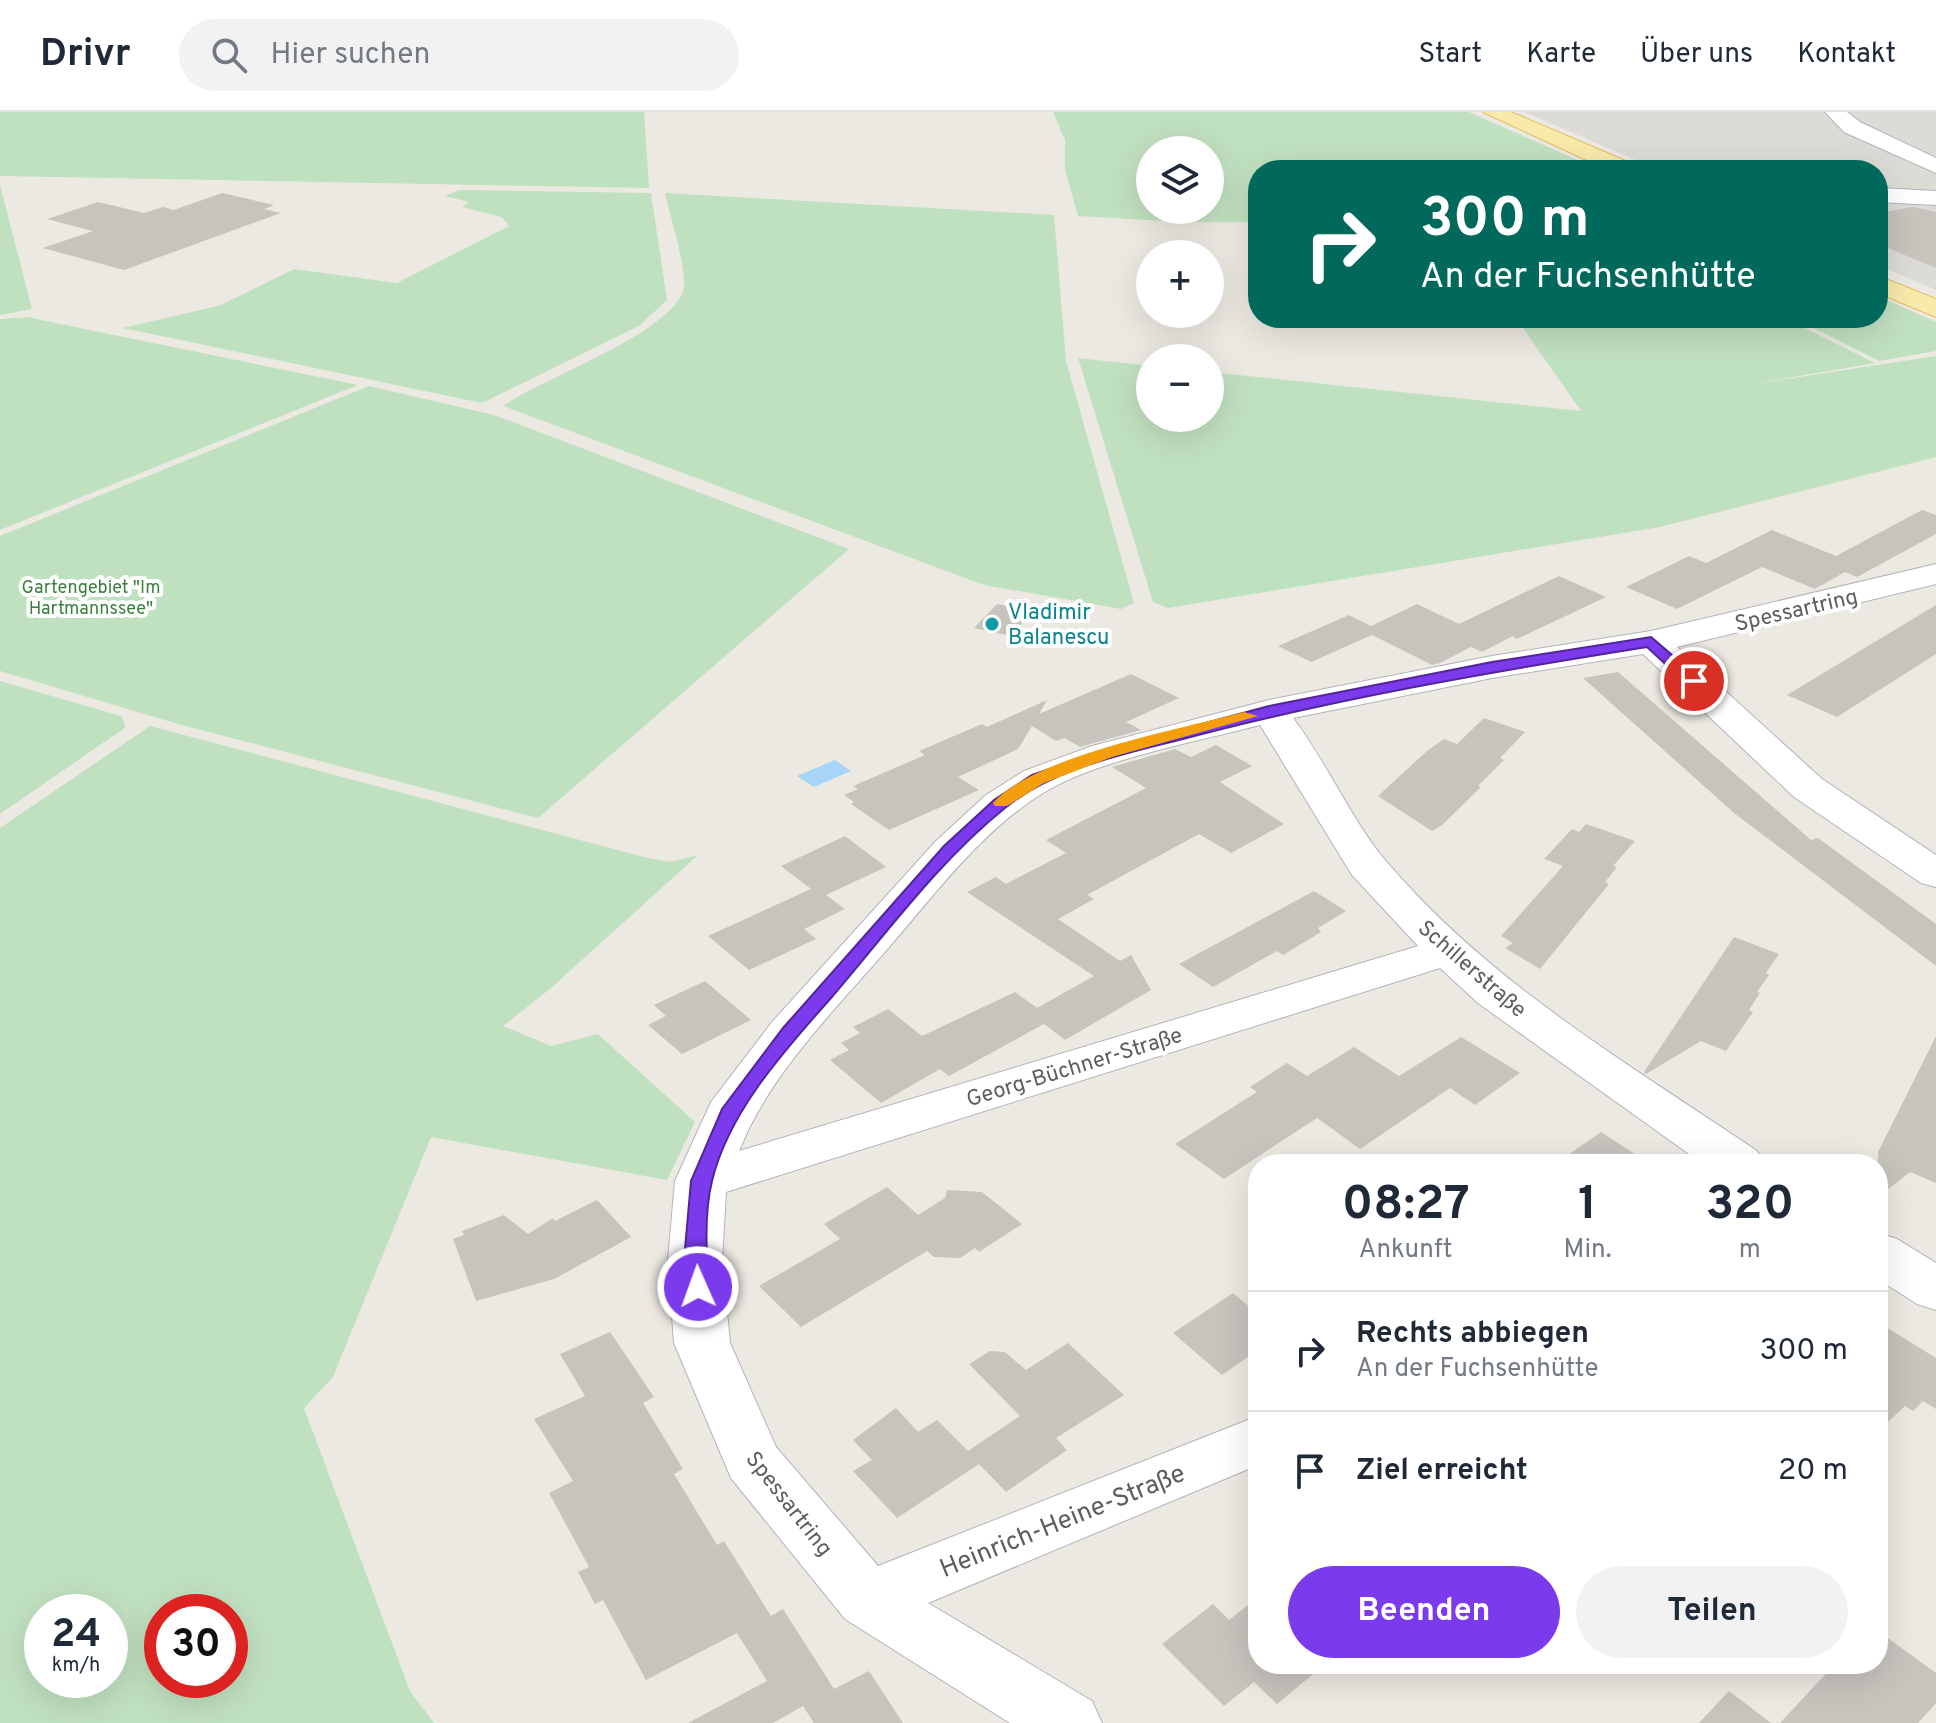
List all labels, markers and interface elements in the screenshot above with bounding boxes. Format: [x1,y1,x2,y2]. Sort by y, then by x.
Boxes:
search box [179,19,739,91]
text: Drivr [40,31,131,80]
icon: search [207,33,251,77]
text: Hier suchen [271,37,431,74]
text: Start [1418,37,1482,73]
text: Karte [1526,37,1596,73]
text: Über uns [1640,37,1753,73]
text: Kontakt [1797,37,1896,73]
map controls [1136,136,1224,432]
button: layers [1136,136,1224,224]
text: 300 m [1420,186,1590,256]
icon: right [1288,192,1392,296]
button: + [1136,240,1224,328]
text: An der Fuchsenhütte [1420,255,1756,301]
button: − [1136,344,1224,432]
park label: Gartengebiet "Im Hartmannssee" [22,577,160,621]
street label: Spessartring [1732,584,1861,639]
place label: Vladimir Balanescu [1008,600,1109,652]
marker: Vladimir Balanescu [983,615,1001,633]
pin [1660,647,1728,715]
icon: arrive [1672,659,1716,703]
street label: Schillerstraße [1412,915,1531,1024]
street label: Georg-Büchner-Straße [963,1023,1186,1114]
text: 08:27 [1342,1176,1470,1236]
text: 1 [1578,1176,1597,1236]
text: 320 [1705,1176,1794,1236]
text: Ankunft [1359,1234,1453,1267]
text: Min. [1564,1234,1612,1267]
text: m [1739,1234,1761,1267]
position arrow [656,1245,740,1329]
text: Rechts abbiegen [1356,1316,1589,1353]
icon: right [1288,1329,1332,1373]
text: 300 m [1759,1333,1848,1370]
text: An der Fuchsenhütte [1356,1353,1598,1386]
street label: Spessartring [739,1447,837,1562]
icon: arrive [1288,1449,1332,1493]
text: Ziel erreicht [1356,1453,1528,1490]
text: 20 m [1778,1453,1848,1490]
street label: Heinrich-Heine-Straße [935,1458,1191,1587]
button: Beenden [1288,1566,1560,1658]
button: Teilen [1576,1566,1848,1658]
speed limit sign: 30 [144,1594,248,1698]
text: 24 [51,1611,101,1661]
text: km/h [52,1653,100,1679]

